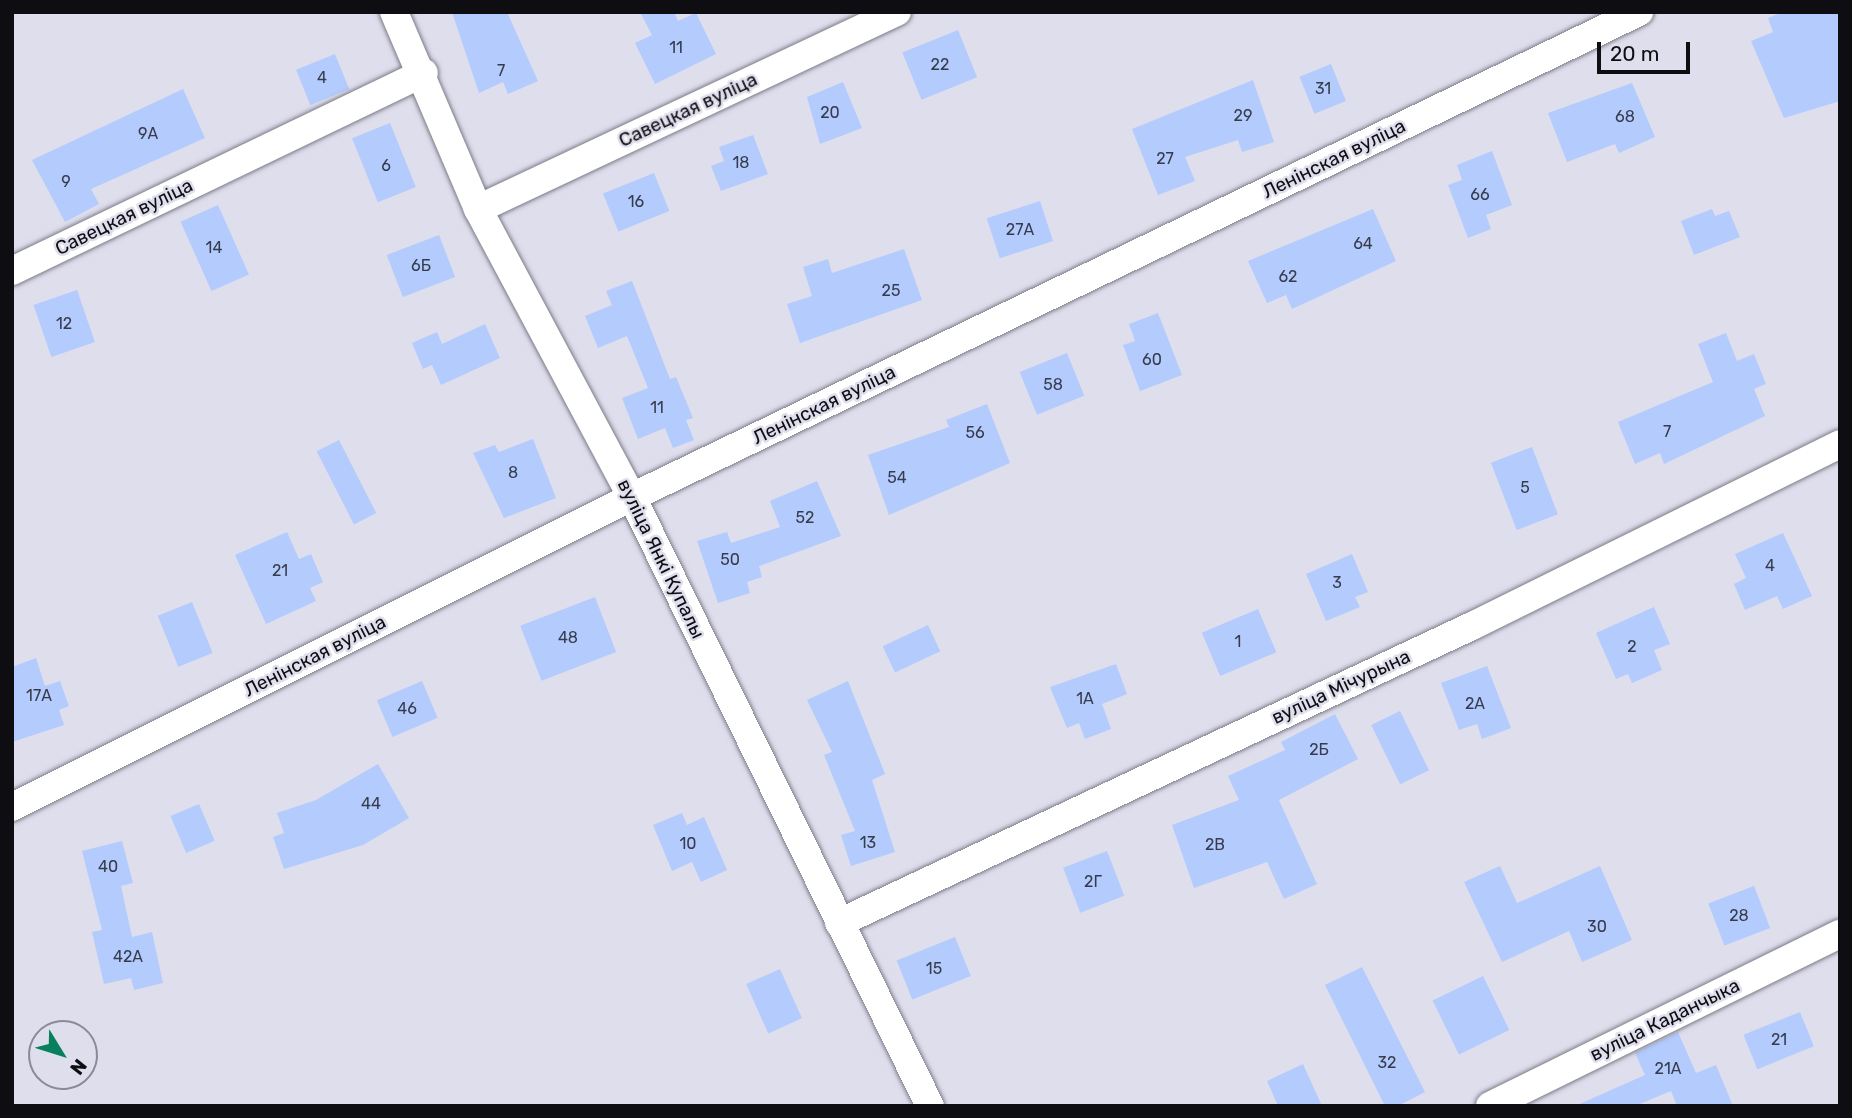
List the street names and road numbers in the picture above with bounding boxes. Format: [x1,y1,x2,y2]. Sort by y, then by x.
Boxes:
street label: Савецкая вуліца [615,68,761,152]
street label: Ленінская вуліца [1259,115,1409,203]
street label: Савецкая вуліца [52,174,196,260]
street label: Ленінская вуліца [749,361,899,449]
street label: вуліца Янкі Купалы [613,476,709,642]
street label: Ленінская вуліца [240,610,390,702]
street label: вуліца Мічурына [1268,645,1414,729]
street label: вуліца Каданчыка [1586,974,1744,1066]

